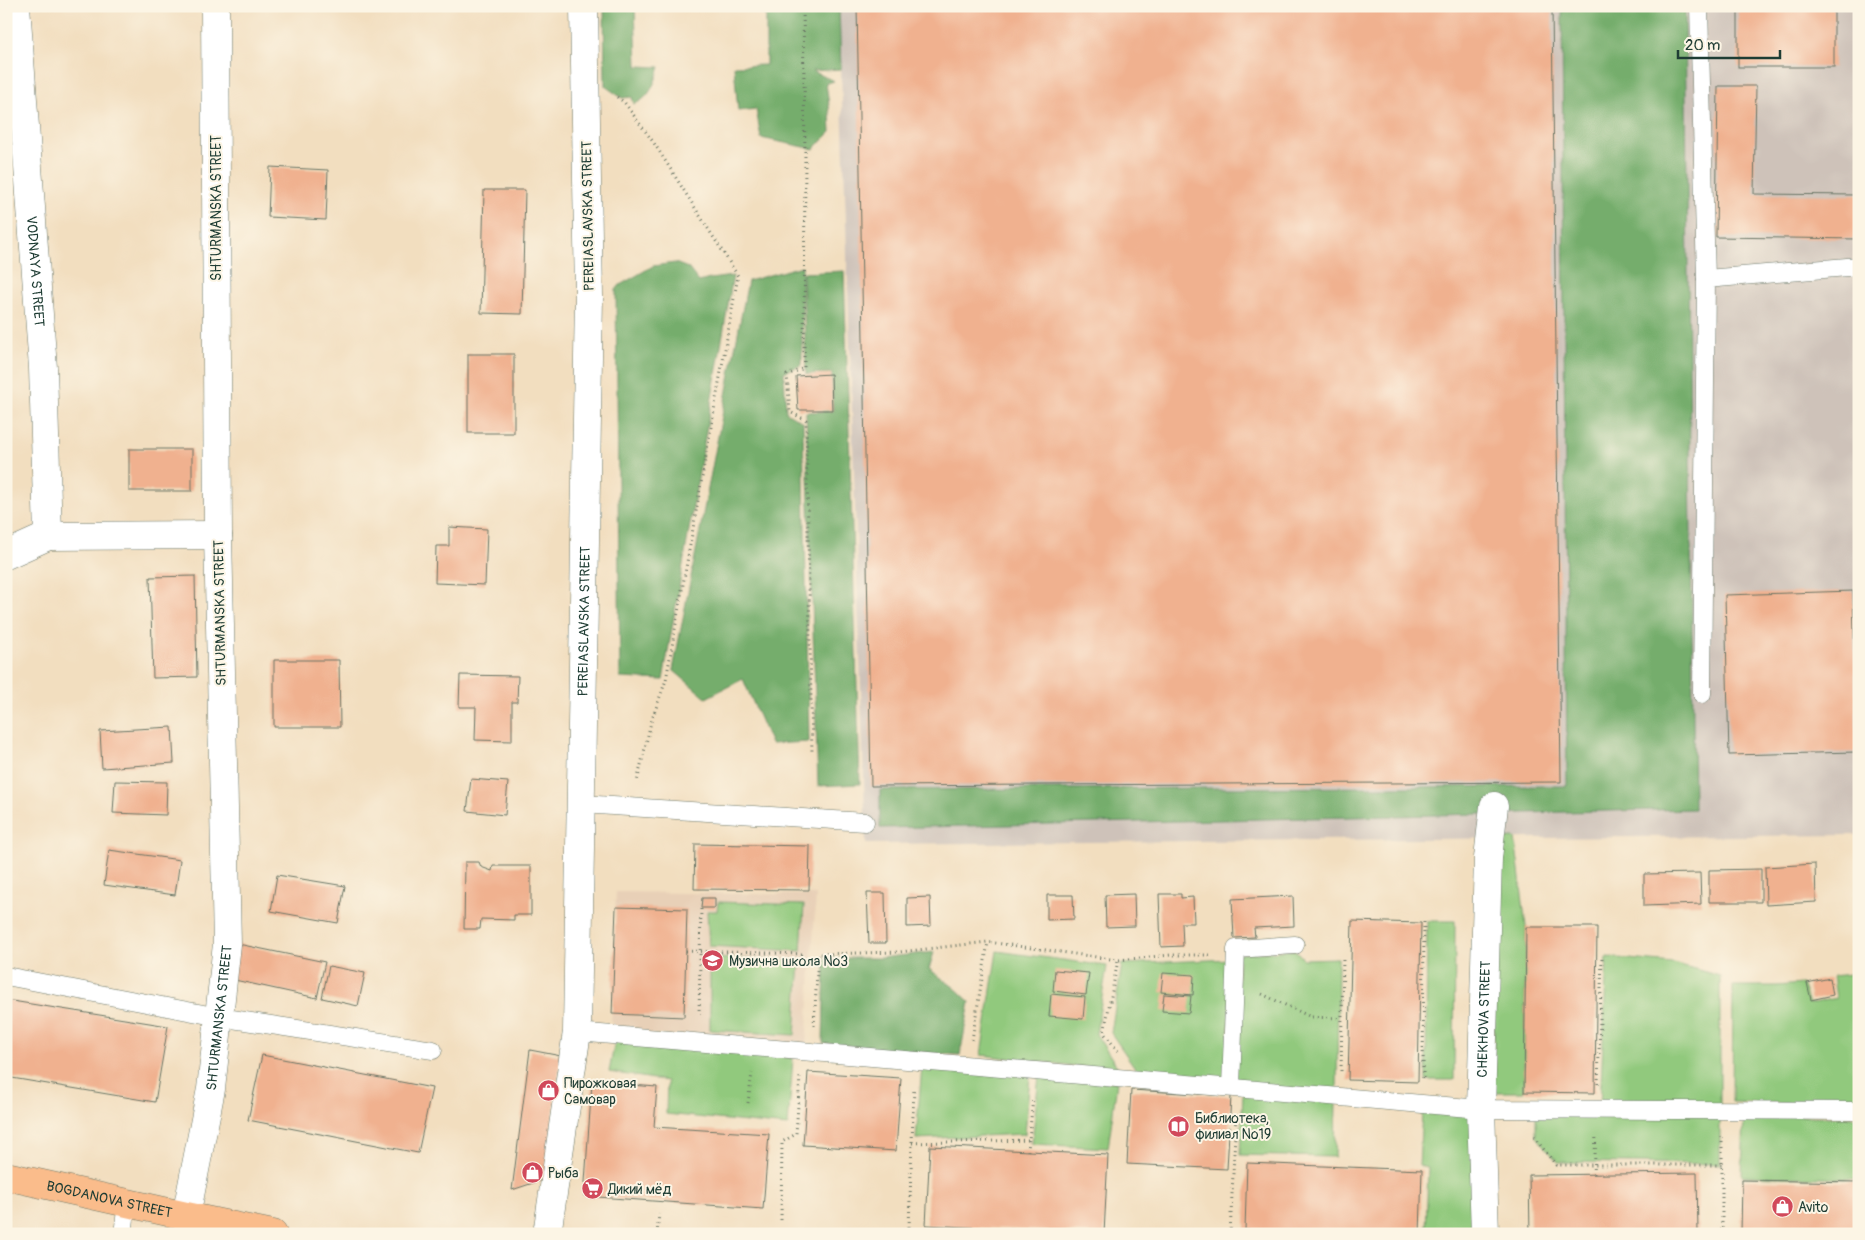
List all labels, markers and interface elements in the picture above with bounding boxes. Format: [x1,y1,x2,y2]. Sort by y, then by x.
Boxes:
scale bar [1678,28,1780,60]
text: 20 m [1685,36,1720,55]
street label: SHTURMANSKA STREET [208,135,225,281]
street label: PEREIASLAVSKA STREET [578,141,598,291]
street label: VODNAYA STREET [23,215,48,328]
street label: SHTURMANSKA STREET [210,540,230,686]
street label: PEREIASLAVSKA STREET [574,546,593,697]
street label: SHTURMANSKA STREET [202,944,235,1091]
school or university icon: Музична школа №3 [701,949,725,973]
place label: Музична школа №3 [729,953,848,970]
street label: CHEKHOVA STREET [1473,960,1494,1078]
place label: Пирожковая Самовар [564,1075,636,1108]
shop icon: Пирожковая Самовар [536,1079,560,1103]
place label: Библиотека, филиал №19 [1195,1110,1271,1143]
library icon: Библиотека, филиал №19 [1167,1114,1191,1138]
shop icon: Рыба [520,1161,544,1185]
place label: Рыба [548,1165,579,1182]
street label: BOGDANOVA STREET [45,1177,174,1221]
supermarket icon: Дикий мёд [580,1177,604,1201]
place label: Дикий мёд [607,1181,672,1198]
shop icon: Avito [1770,1195,1794,1219]
place label: Avito [1798,1199,1829,1216]

